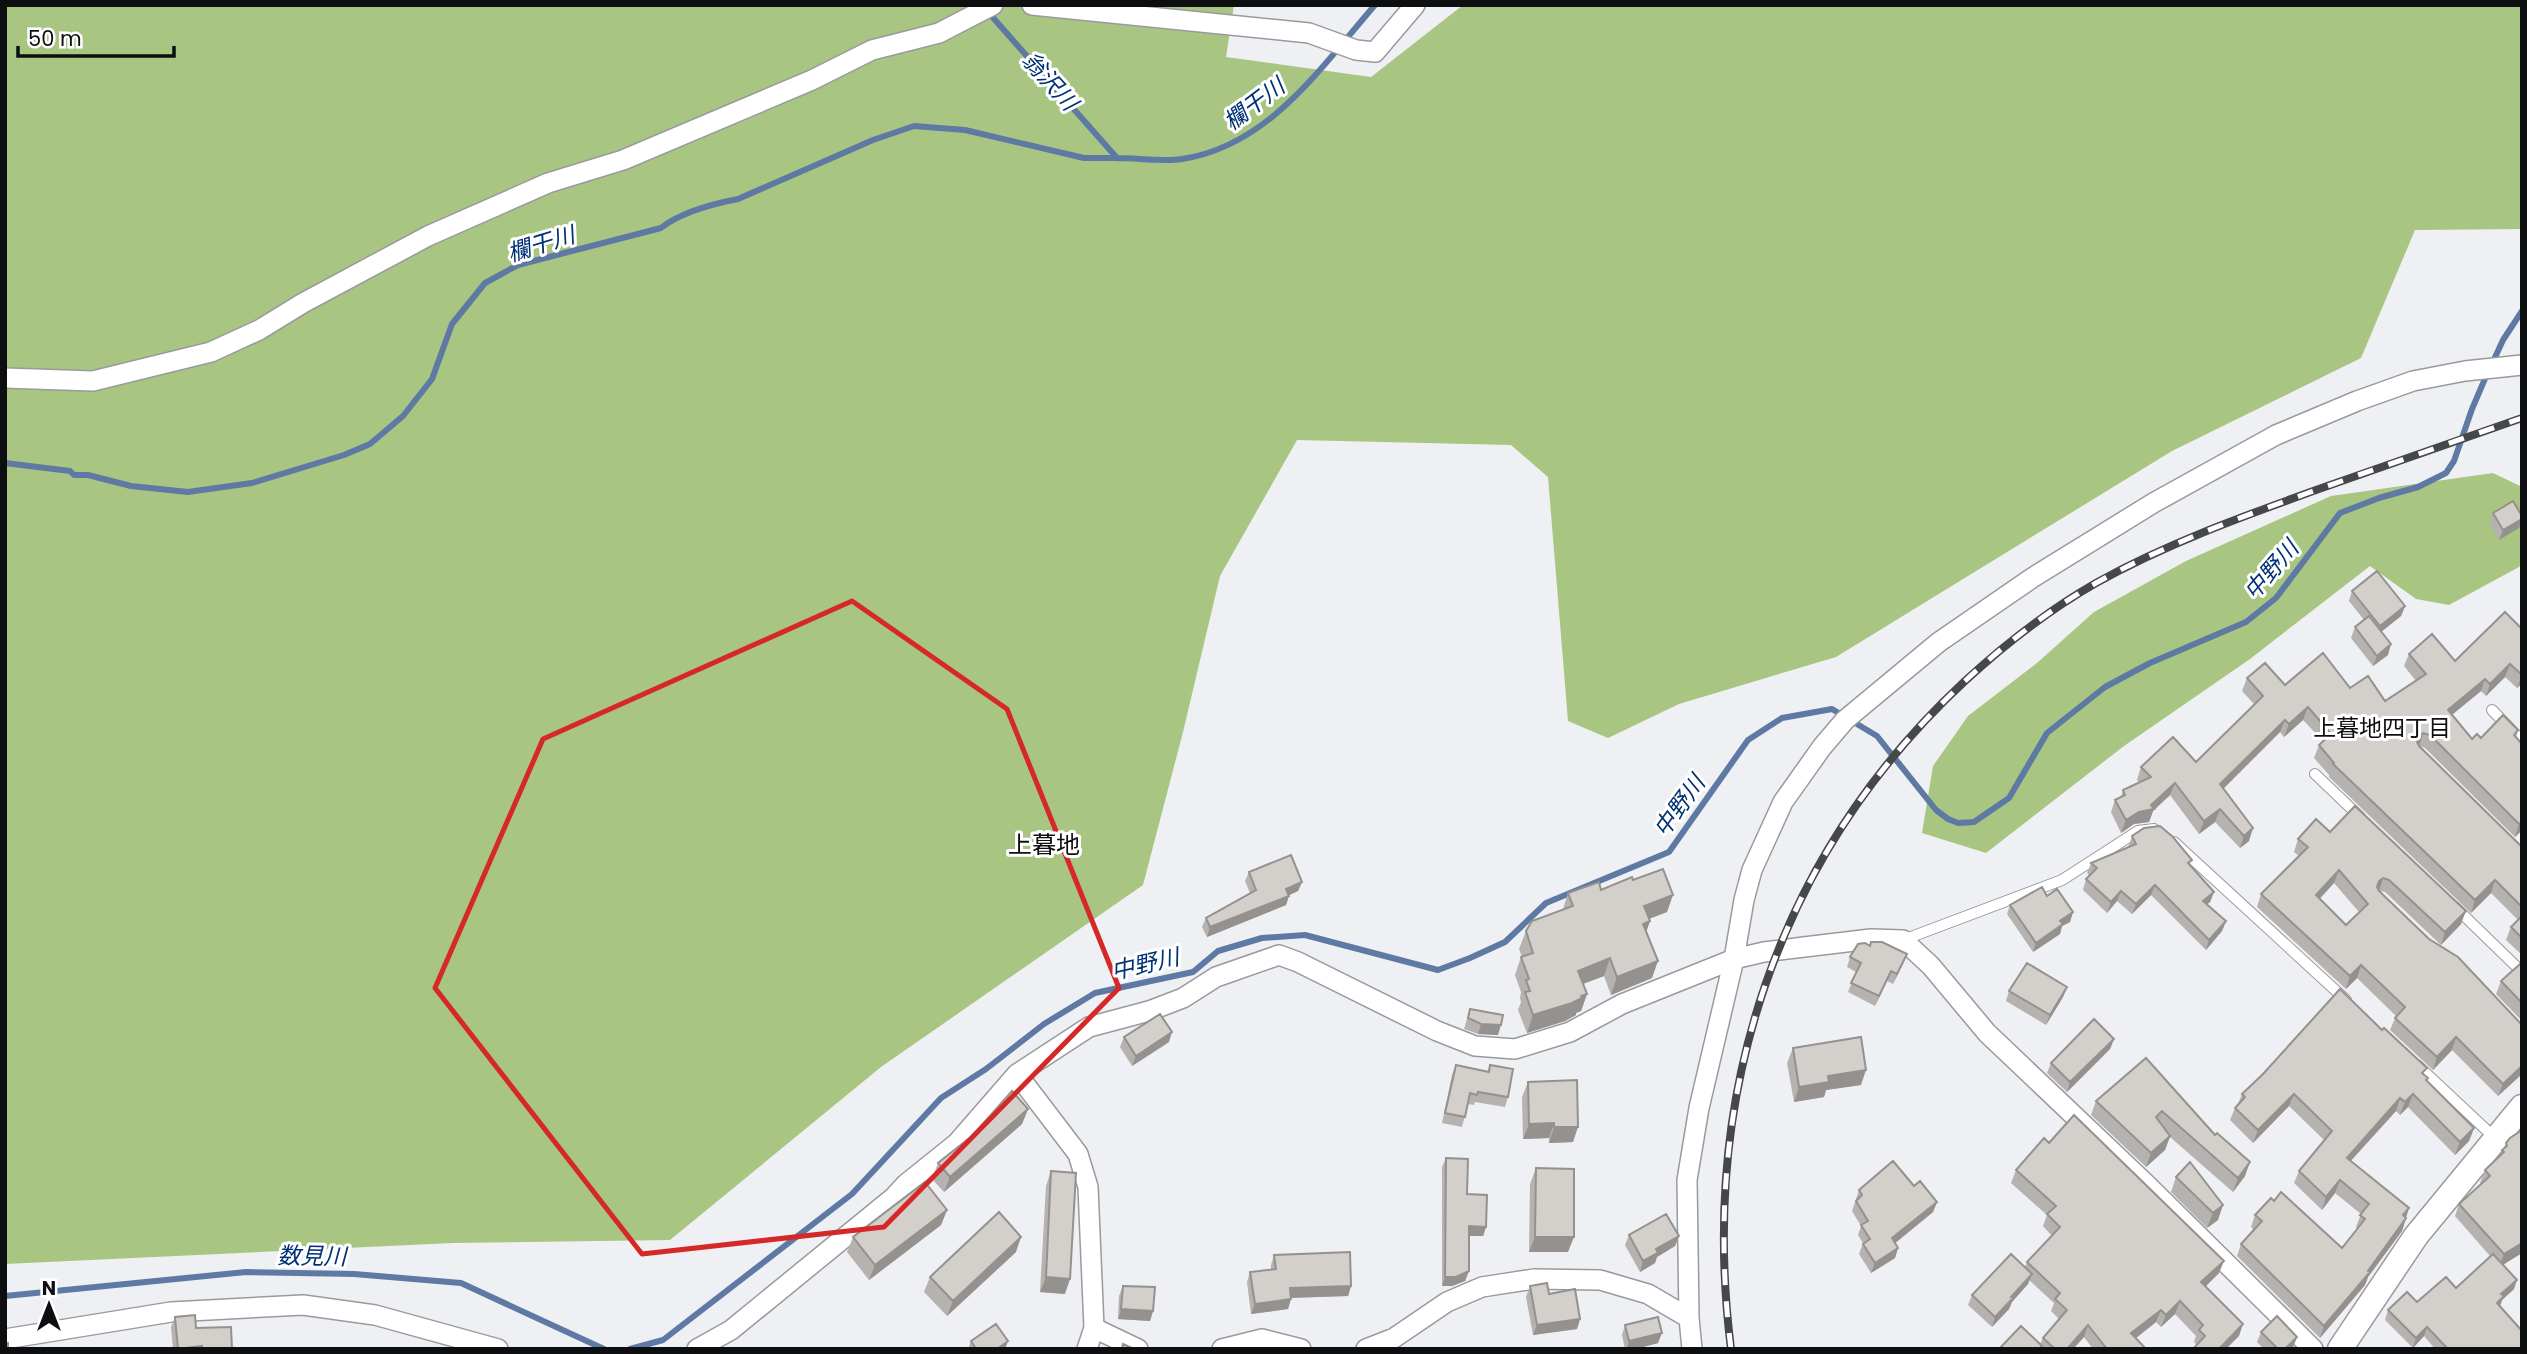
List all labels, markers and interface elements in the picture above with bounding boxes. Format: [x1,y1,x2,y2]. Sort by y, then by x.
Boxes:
scale bar [18,14,173,58]
text: 50 m [28,24,82,53]
water label: 翁沢川 [1015,45,1087,120]
water label: 欄干川 [1217,69,1294,138]
water label: 欄干川 [503,218,582,269]
water label: 中野川 [2236,531,2308,607]
district label: 上暮地四丁目 [2313,712,2451,744]
water label: 中野川 [1646,766,1714,843]
district label: 上暮地 [1008,828,1080,861]
water label: 中野川 [1108,940,1185,987]
water label: 数見川 [277,1239,350,1273]
north arrow [14,1270,84,1340]
text: N [42,1275,56,1302]

